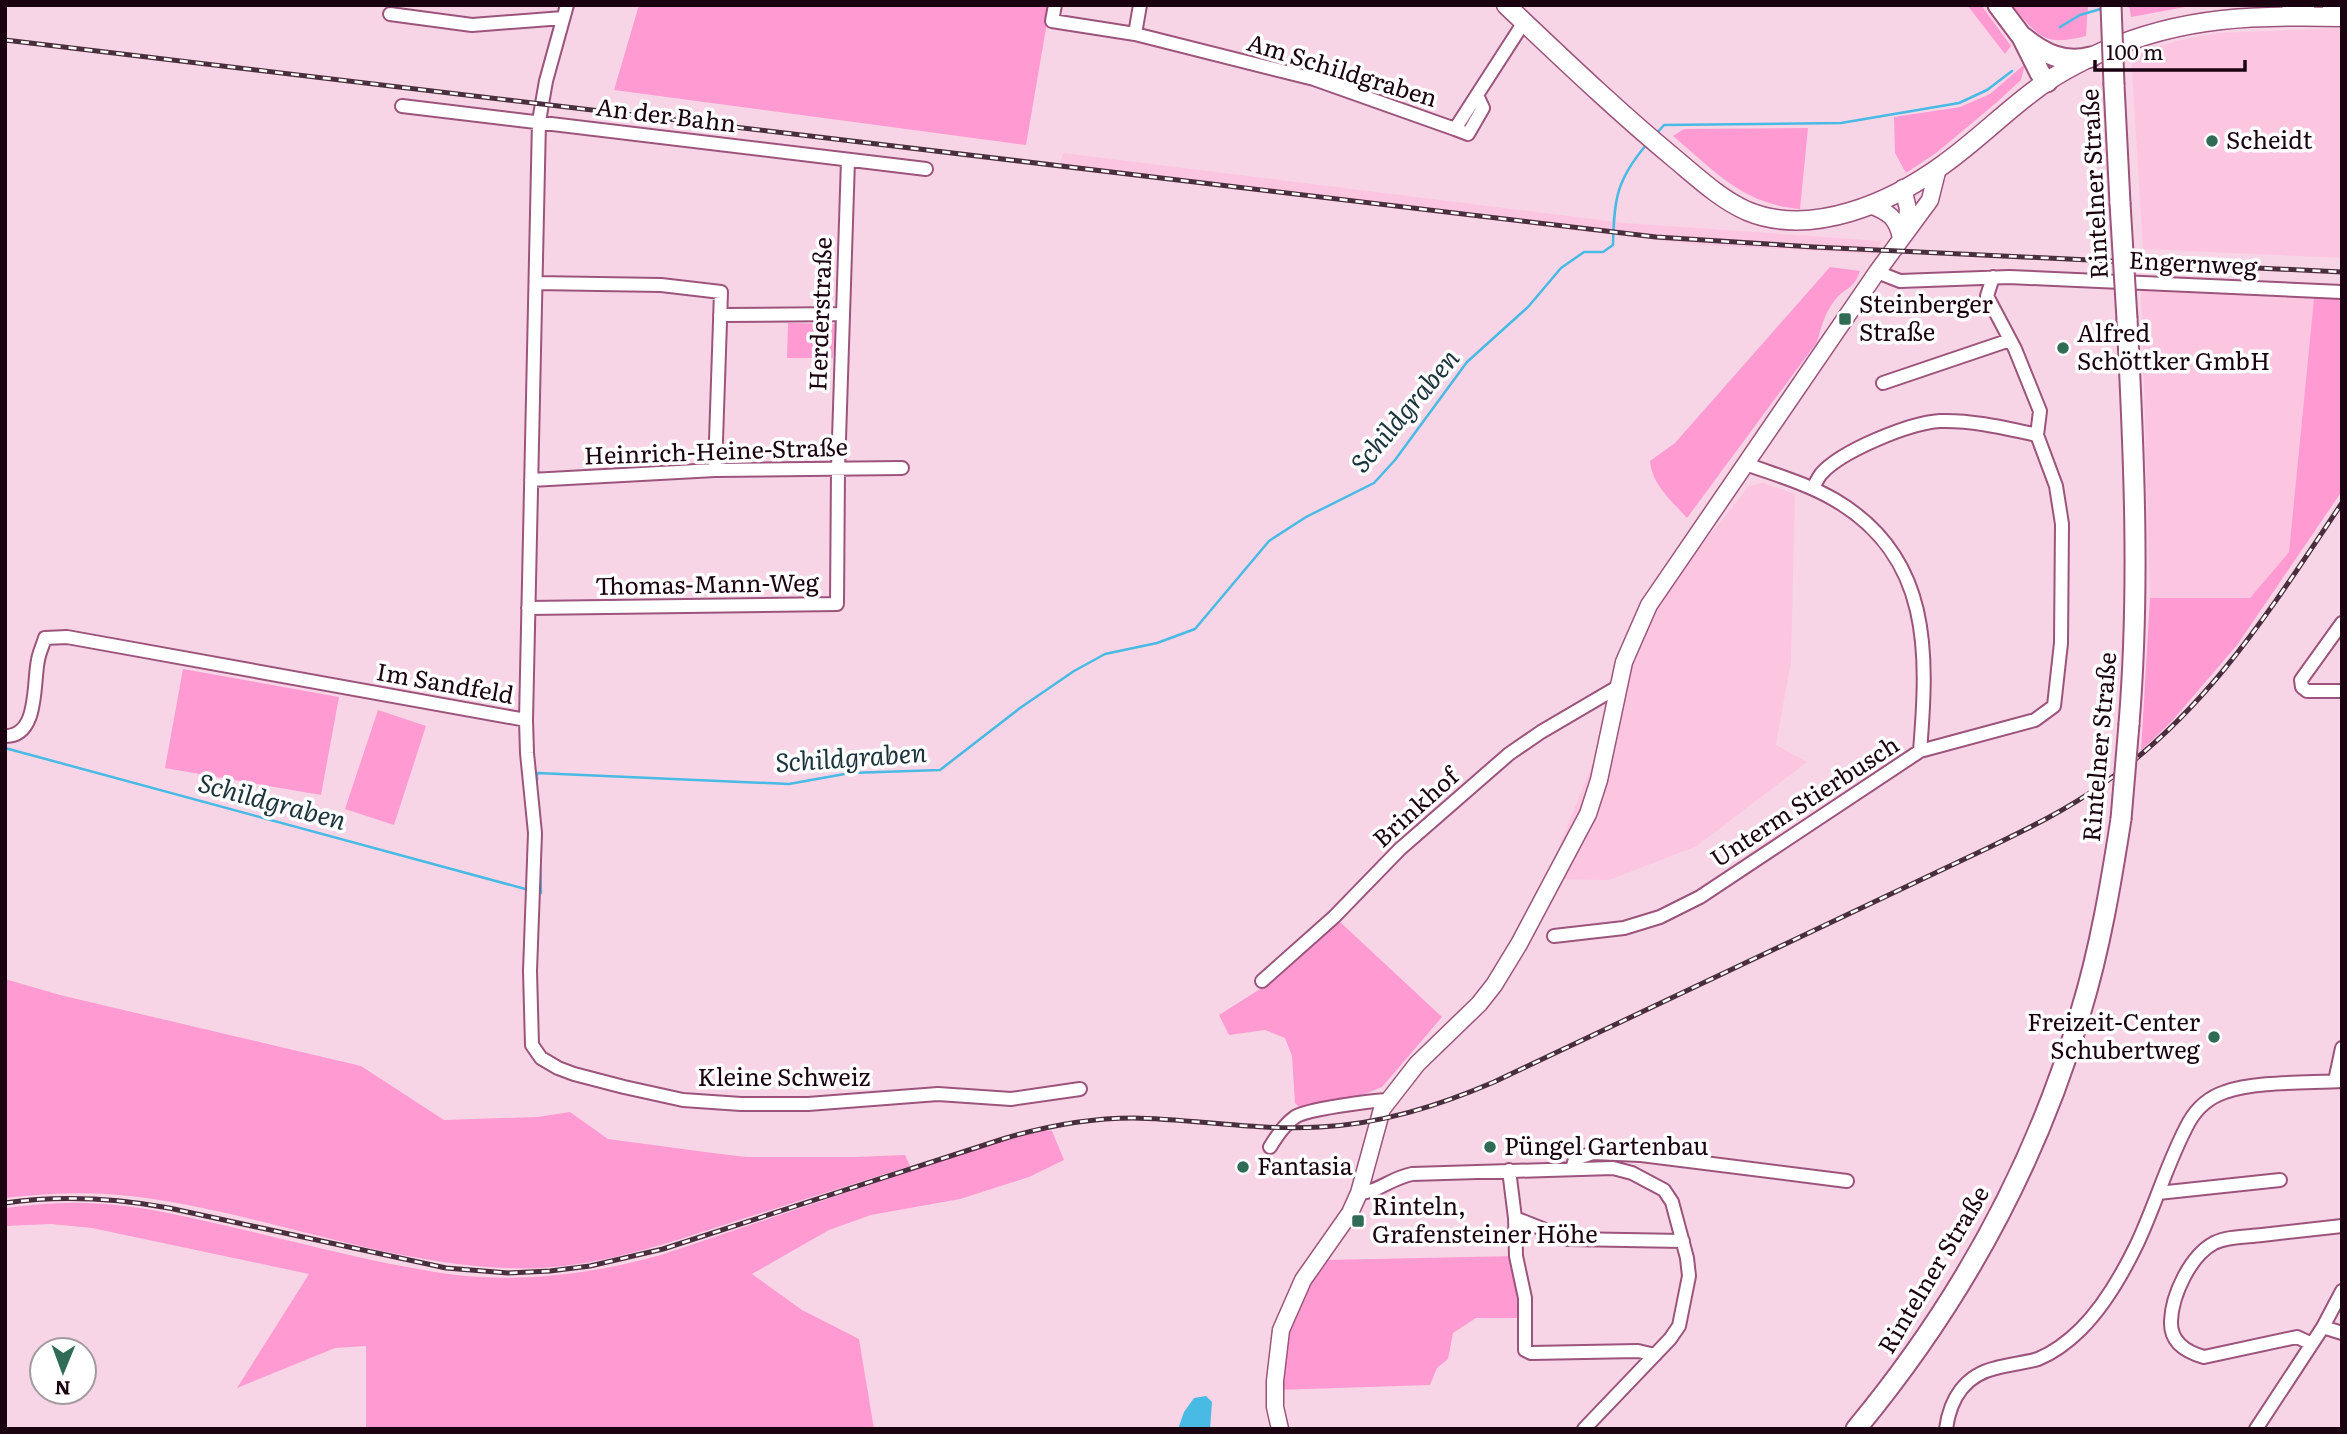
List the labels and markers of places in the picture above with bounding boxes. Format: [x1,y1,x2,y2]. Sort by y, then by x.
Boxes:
place label: Scheidt [2226,121,2313,156]
marker: Scheidt [2204,133,2220,149]
place label: Steinberger Straße [1859,285,1994,348]
marker: Steinberger Straße [1837,311,1853,327]
place label: Alfred Schöttker GmbH [2077,314,2270,377]
marker: Alfred Schöttker GmbH [2055,340,2071,356]
place label: Freizeit-Center Schubertweg [2027,1003,2201,1066]
marker: Freizeit-Center Schubertweg [2206,1029,2222,1045]
place label: Püngel Gartenbau [1504,1127,1709,1162]
marker: Püngel Gartenbau [1482,1139,1498,1155]
place label: Fantasia [1257,1147,1353,1182]
marker: Fantasia [1235,1159,1251,1175]
place label: Rinteln, Grafensteiner Höhe [1372,1187,1598,1250]
marker: Rinteln, Grafensteiner Höhe [1350,1213,1366,1229]

